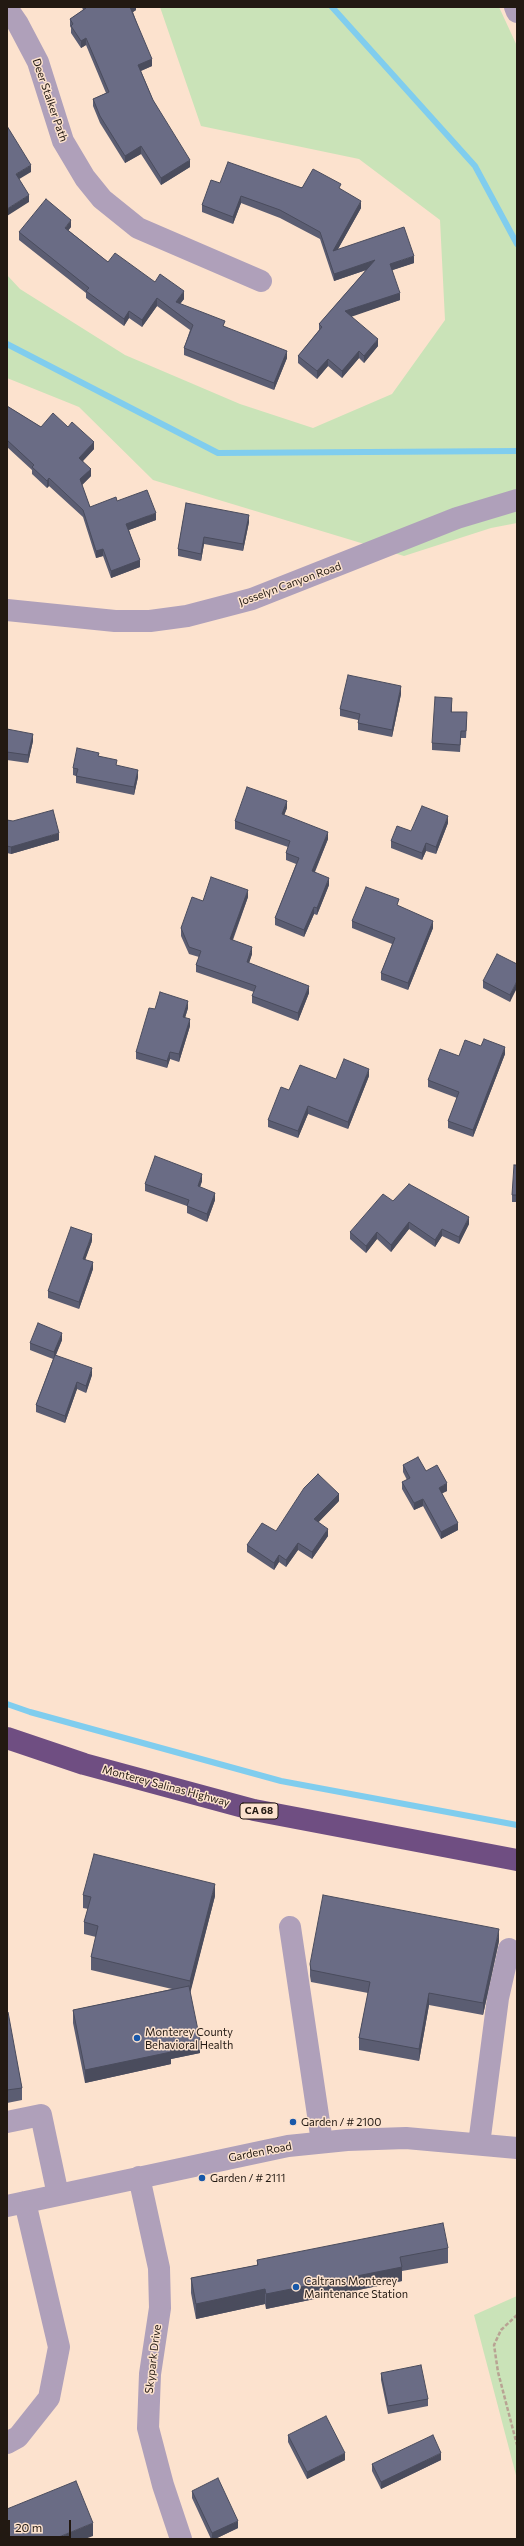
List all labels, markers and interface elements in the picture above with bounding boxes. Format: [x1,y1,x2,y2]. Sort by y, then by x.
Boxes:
street label: Deer Stalker Path [30,57,70,143]
street label: Josselyn Canyon Road [237,559,343,609]
street label: Monterey Salinas Highway [101,1763,231,1809]
road number: CA 68 [240,1803,278,1819]
place label: Monterey County Behavioral Health [145,2025,233,2051]
marker: Monterey County Behavioral Health [132,2033,142,2043]
place label: Garden / # 2100 [301,2115,381,2129]
marker: Garden / # 2100 [288,2117,298,2127]
street label: Garden Road [227,2139,293,2165]
place label: Garden / # 2111 [210,2171,285,2185]
marker: Garden / # 2111 [197,2173,207,2183]
place label: Caltrans Monterey Maintenance Station [304,2274,408,2300]
marker: Caltrans Monterey Maintenance Station [291,2282,301,2292]
street label: Skypark Drive [142,2324,164,2394]
scale bar [10,2512,73,2538]
text: 20 m [15,2520,42,2534]

